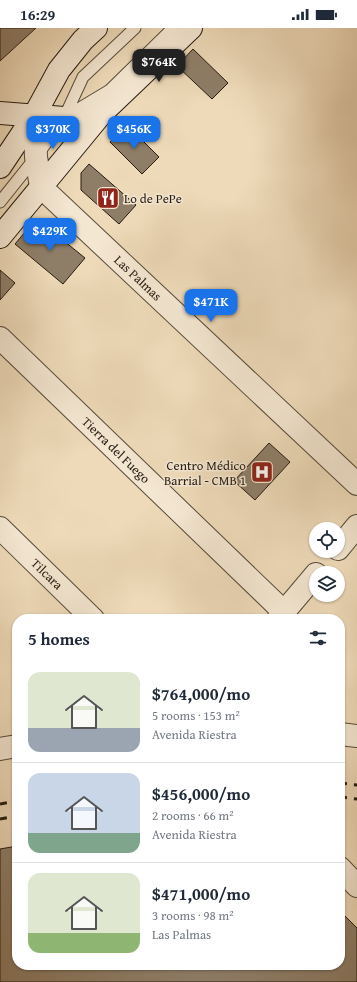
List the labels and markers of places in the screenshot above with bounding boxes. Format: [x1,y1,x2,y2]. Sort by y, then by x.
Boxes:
pin: $764K [131,49,187,83]
pin: $370K [25,116,81,150]
pin: $456K [106,116,162,150]
restaurant icon: Lo de PePe [95,185,121,211]
place label: Lo de PePe [124,189,182,208]
pin: $429K [22,218,78,252]
pin: $471K [183,289,239,323]
place label: Centro Médico Barrial - CMB 1 [164,456,246,490]
hospital icon: Centro Médico Barrial - CMB 1 [249,459,275,485]

